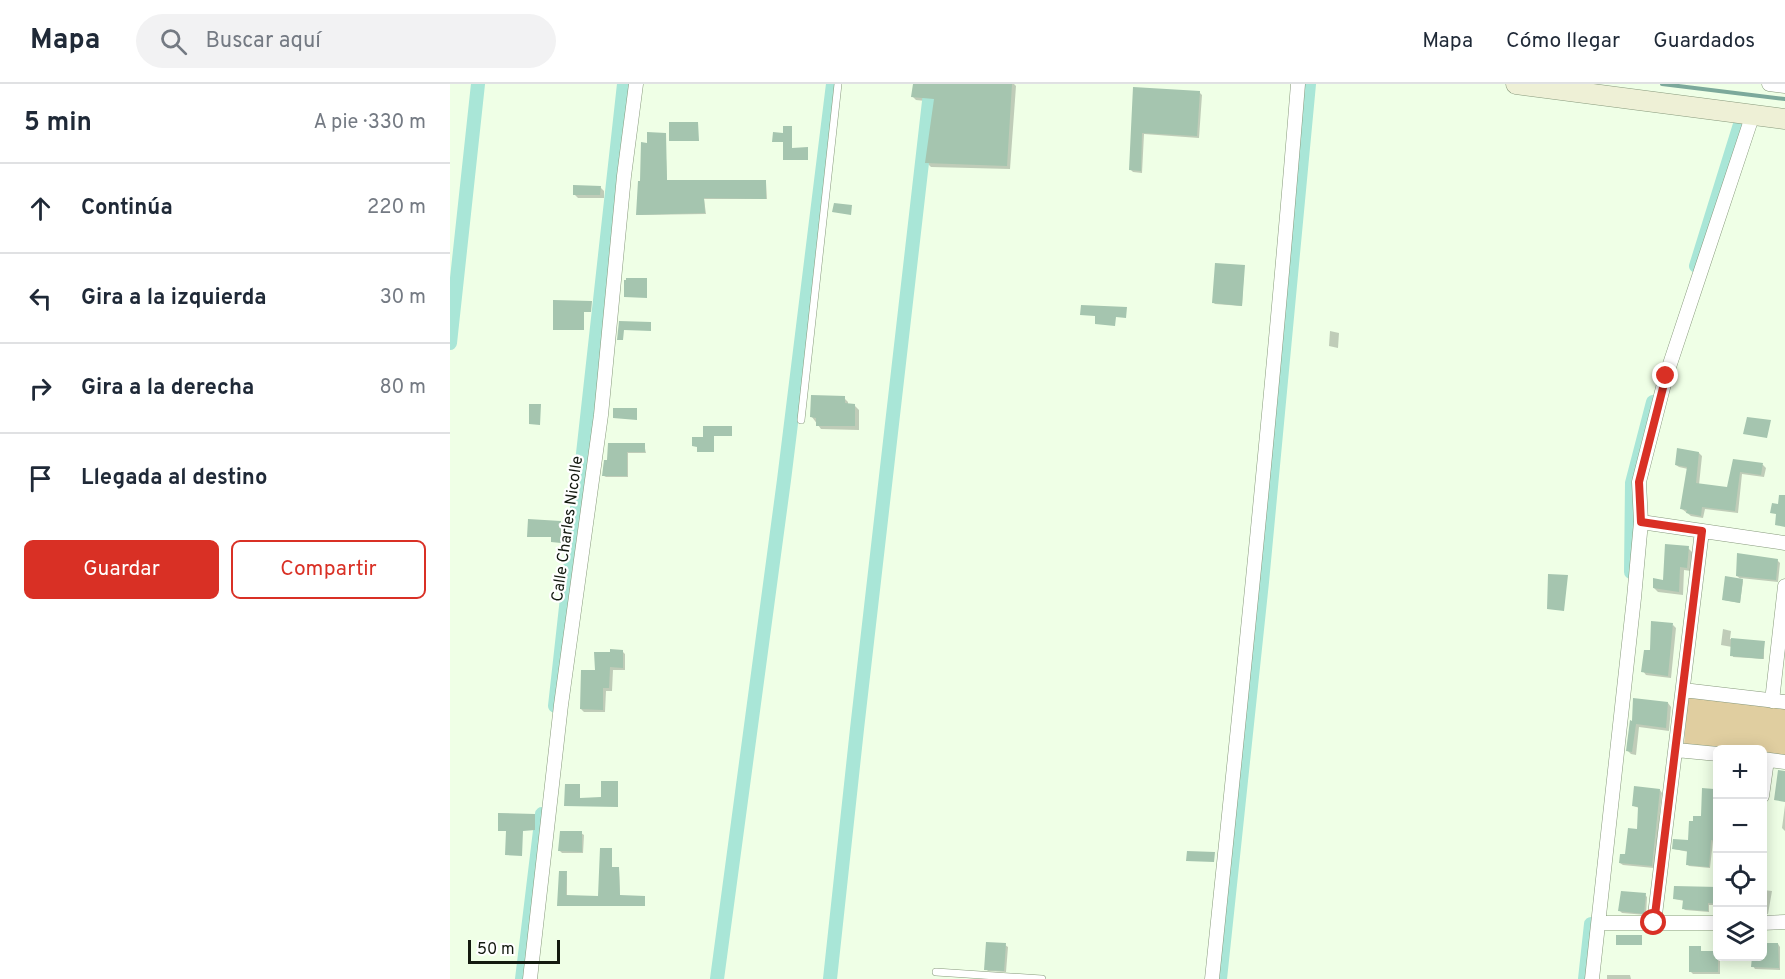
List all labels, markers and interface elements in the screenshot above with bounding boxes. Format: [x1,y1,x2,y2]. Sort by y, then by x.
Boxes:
search box [136,14,556,68]
text: Mapa [30,23,100,59]
icon: search [157,25,190,58]
text: Buscar aquí [205,28,321,55]
text: Mapa [1422,28,1473,55]
text: Cómo llegar [1506,28,1620,55]
text: Guardados [1653,28,1755,55]
text: 5 min [24,107,92,140]
text: A pie · 330 m [314,110,426,136]
icon: ahead [24,192,57,225]
text: Continúa [81,195,173,222]
text: 220 m [367,195,426,221]
icon: left [24,282,57,315]
text: Gira a la izquierda [81,285,267,312]
text: 30 m [380,285,426,311]
route end [1652,362,1678,388]
icon: right [24,372,57,405]
text: Gira a la derecha [81,375,254,402]
text: 80 m [380,375,426,401]
street label: Calle Charles Nicolle [548,455,588,603]
icon: arrive [24,462,57,495]
text: Llegada al destino [81,465,267,492]
button: Guardar [24,540,219,599]
button: Compartir [231,540,426,599]
map controls [1713,745,1767,961]
button: + [1713,745,1767,799]
button: − [1713,799,1767,853]
button: locate [1713,853,1767,907]
button: layers [1713,907,1767,961]
route start [1640,909,1666,935]
scale bar [468,937,560,964]
text: 50 m [477,940,515,960]

